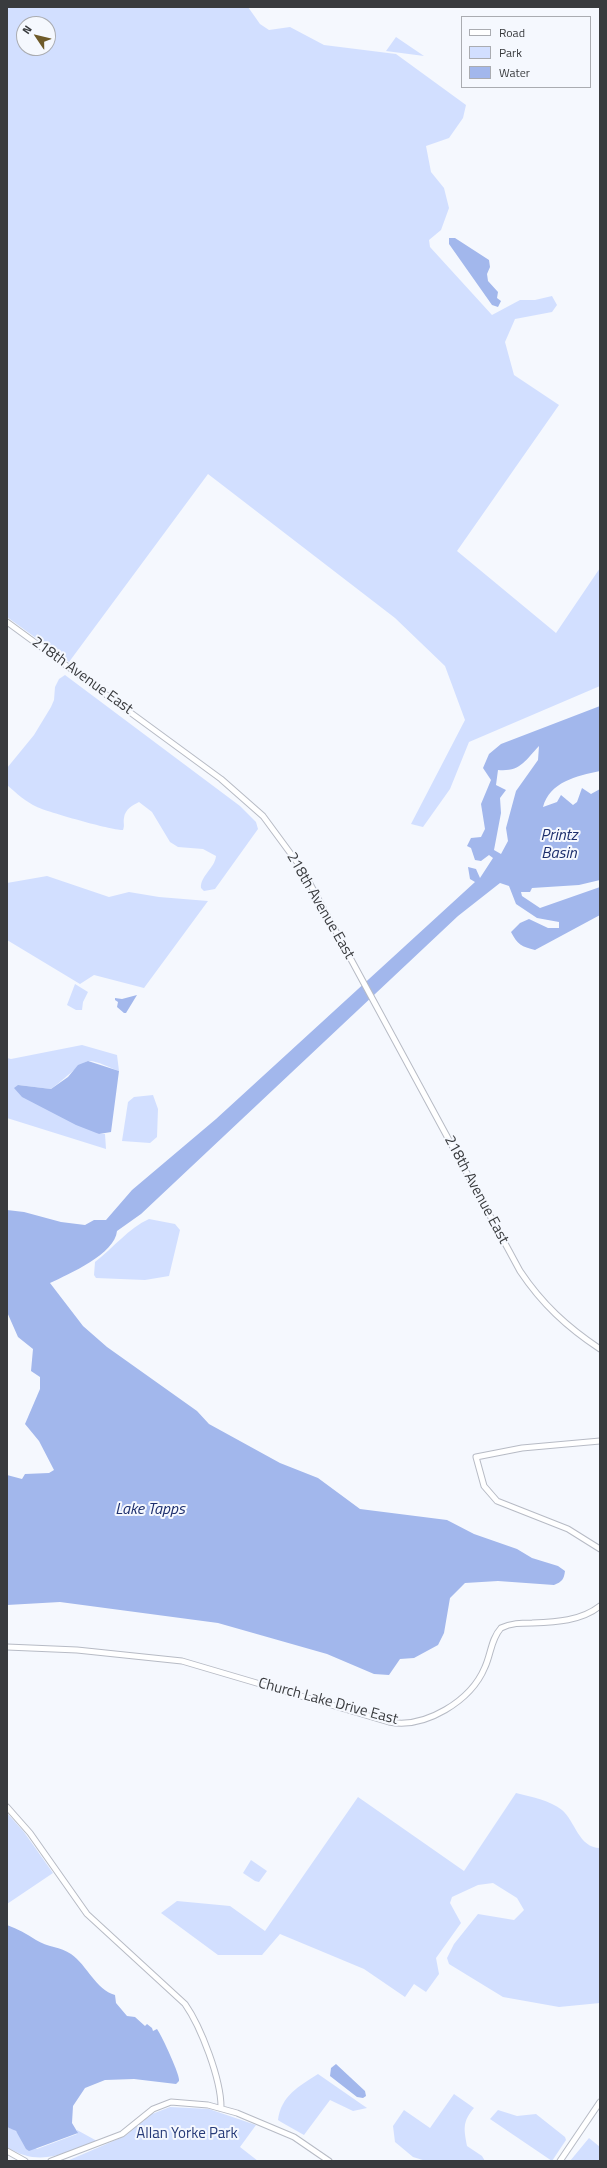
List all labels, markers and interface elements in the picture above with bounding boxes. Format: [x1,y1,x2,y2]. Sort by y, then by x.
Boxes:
north arrow [16,16,56,56]
legend [461,16,591,88]
text: N [18,22,36,37]
text: Road [499,23,525,42]
text: Park [499,43,522,62]
text: Water [499,63,530,82]
street label: 218th Avenue East [28,633,136,719]
water label: Printz Basin [541,826,577,864]
street label: 218th Avenue East [282,849,358,963]
street label: 218th Avenue East [440,1133,512,1247]
water label: Lake Tapps [115,1500,185,1520]
street label: Church Lake Drive East [256,1675,400,1729]
park label: Allan Yorke Park [136,2125,238,2143]

